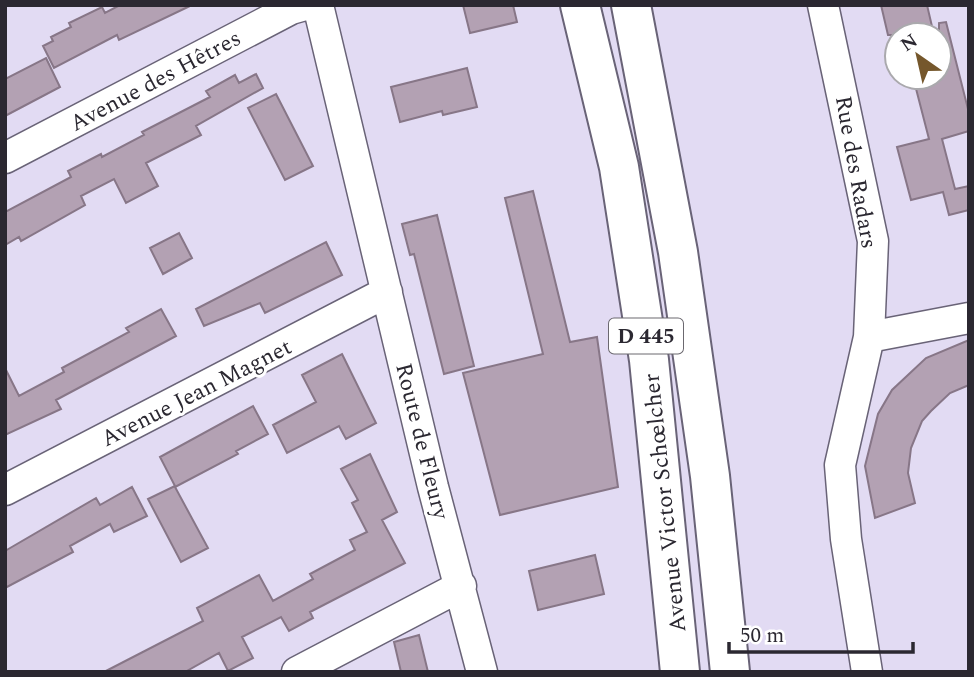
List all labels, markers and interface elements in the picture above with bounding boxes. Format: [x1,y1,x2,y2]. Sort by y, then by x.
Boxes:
street label: Avenue des Hêtres [64,21,248,141]
north arrow [883,21,953,91]
text: N [895,27,924,60]
street label: Rue des Radars [825,93,886,251]
road number: D 445 [609,318,683,354]
street label: Avenue Jean Magnet [95,330,298,457]
street label: Route de Fleury [385,360,458,524]
street label: Avenue Victor Schœlcher [634,372,697,634]
scale bar [729,610,913,654]
text: 50 m [740,620,784,652]

